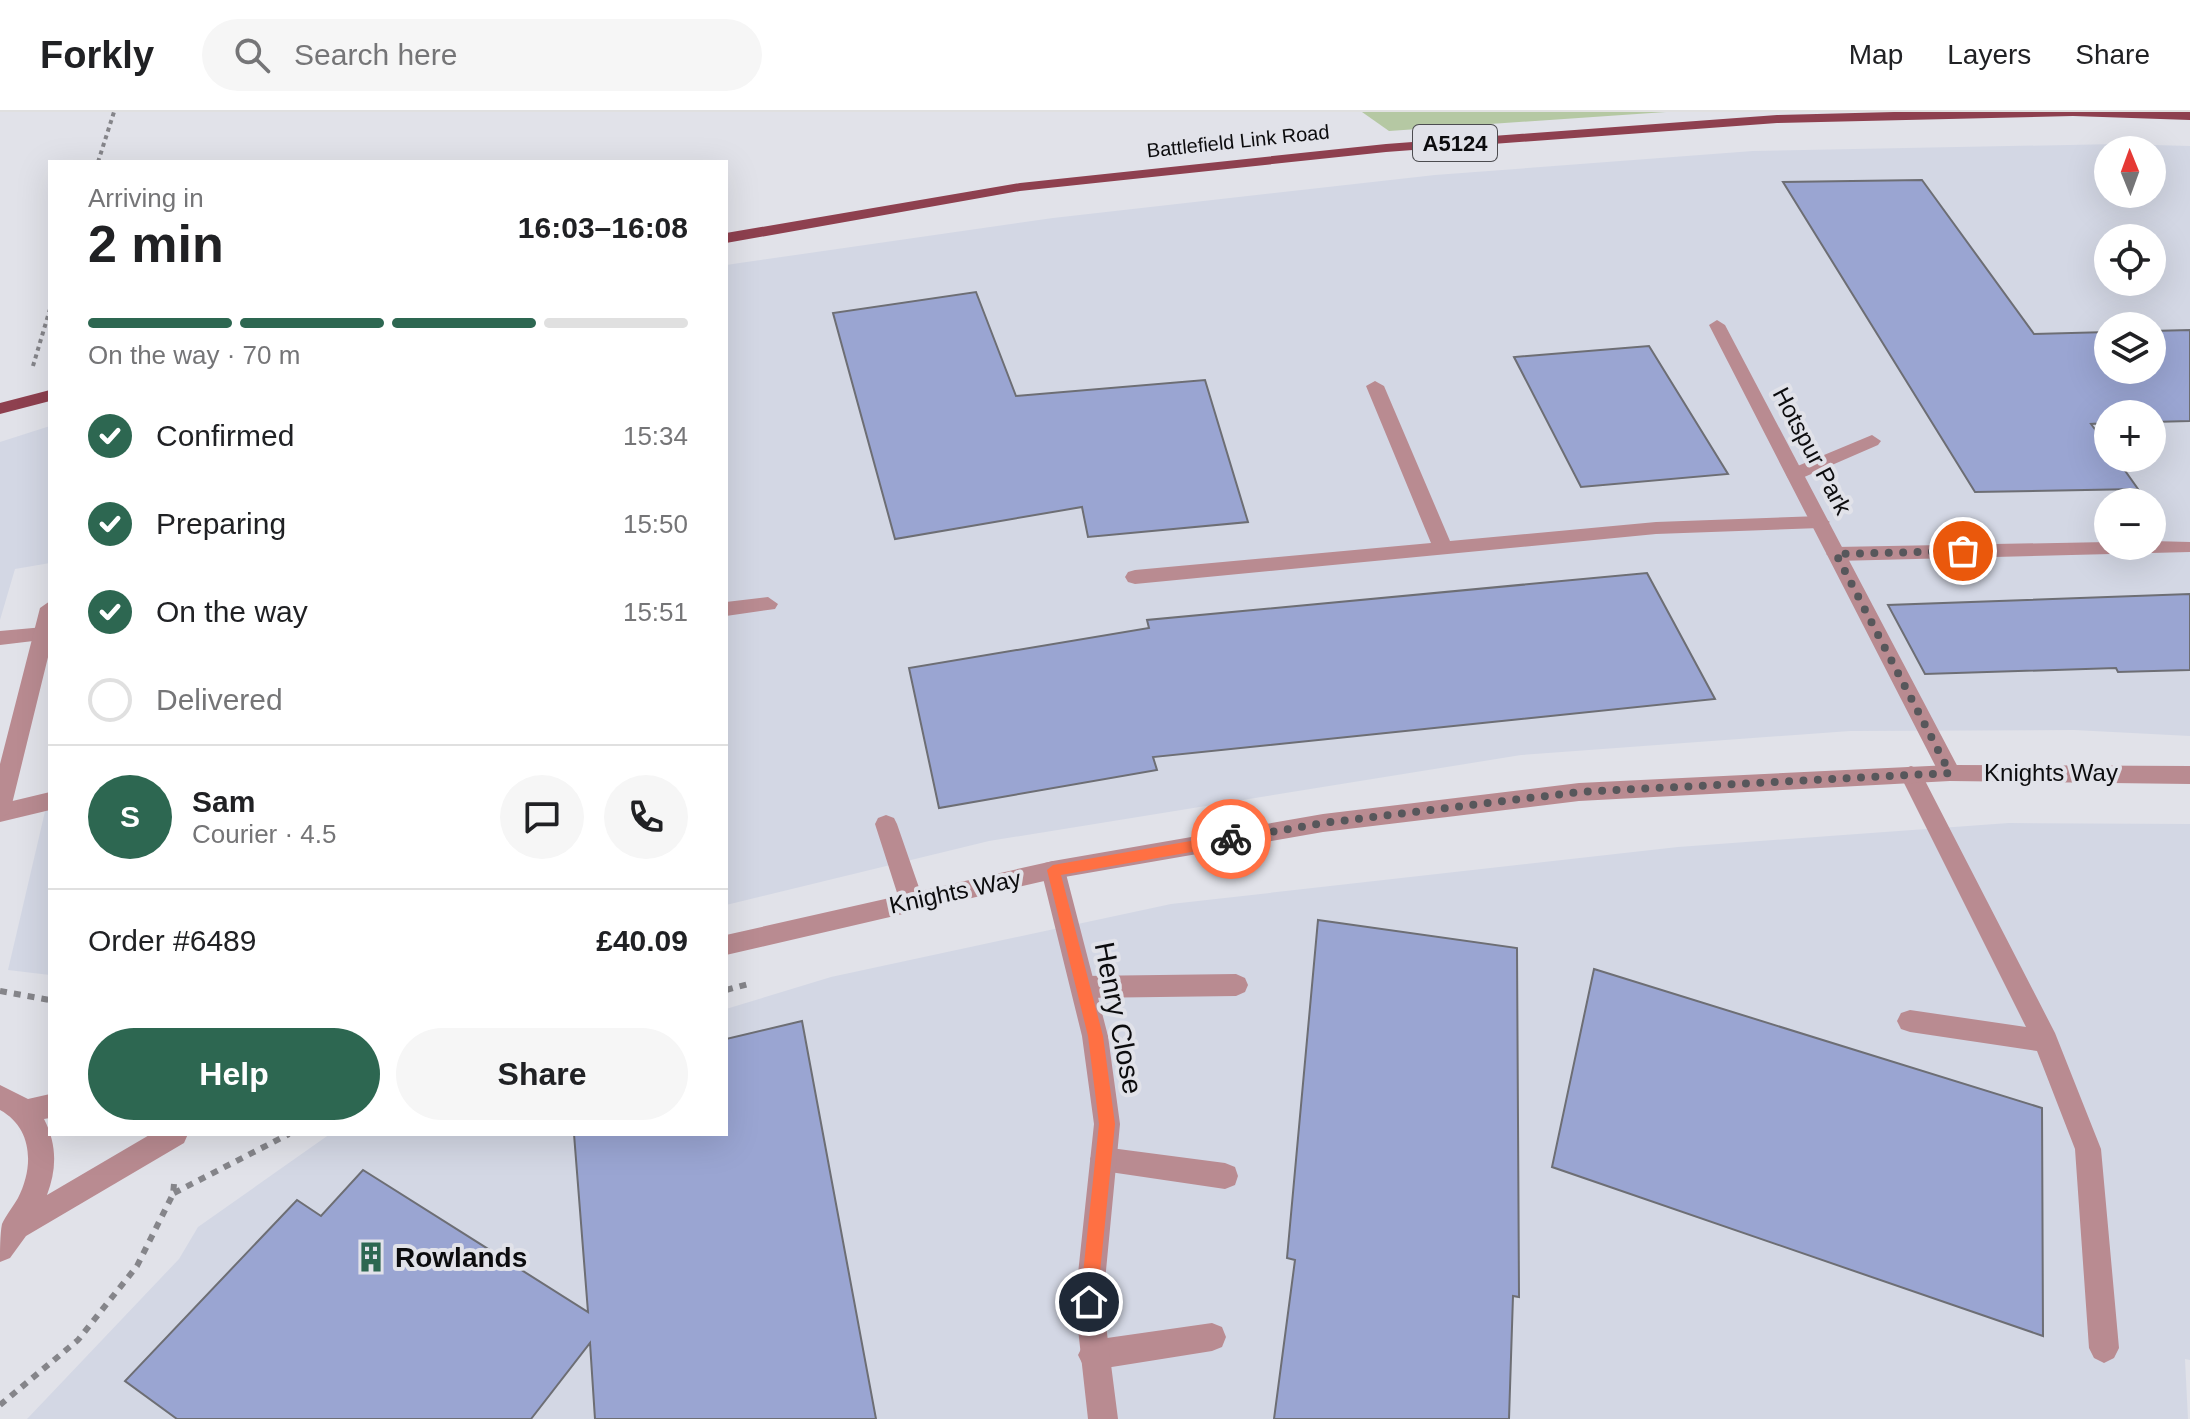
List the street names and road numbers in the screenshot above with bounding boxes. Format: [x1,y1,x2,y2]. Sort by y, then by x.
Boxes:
street label: Battlefield Link Road [1146,120,1330,162]
road number: A5124 [1413,125,1497,161]
street label: Hotspur Park [1768,383,1858,520]
street label: Knights Way [1984,759,2118,786]
street label: Knights Way [887,864,1023,919]
street label: Henry Close [1089,940,1148,1097]

